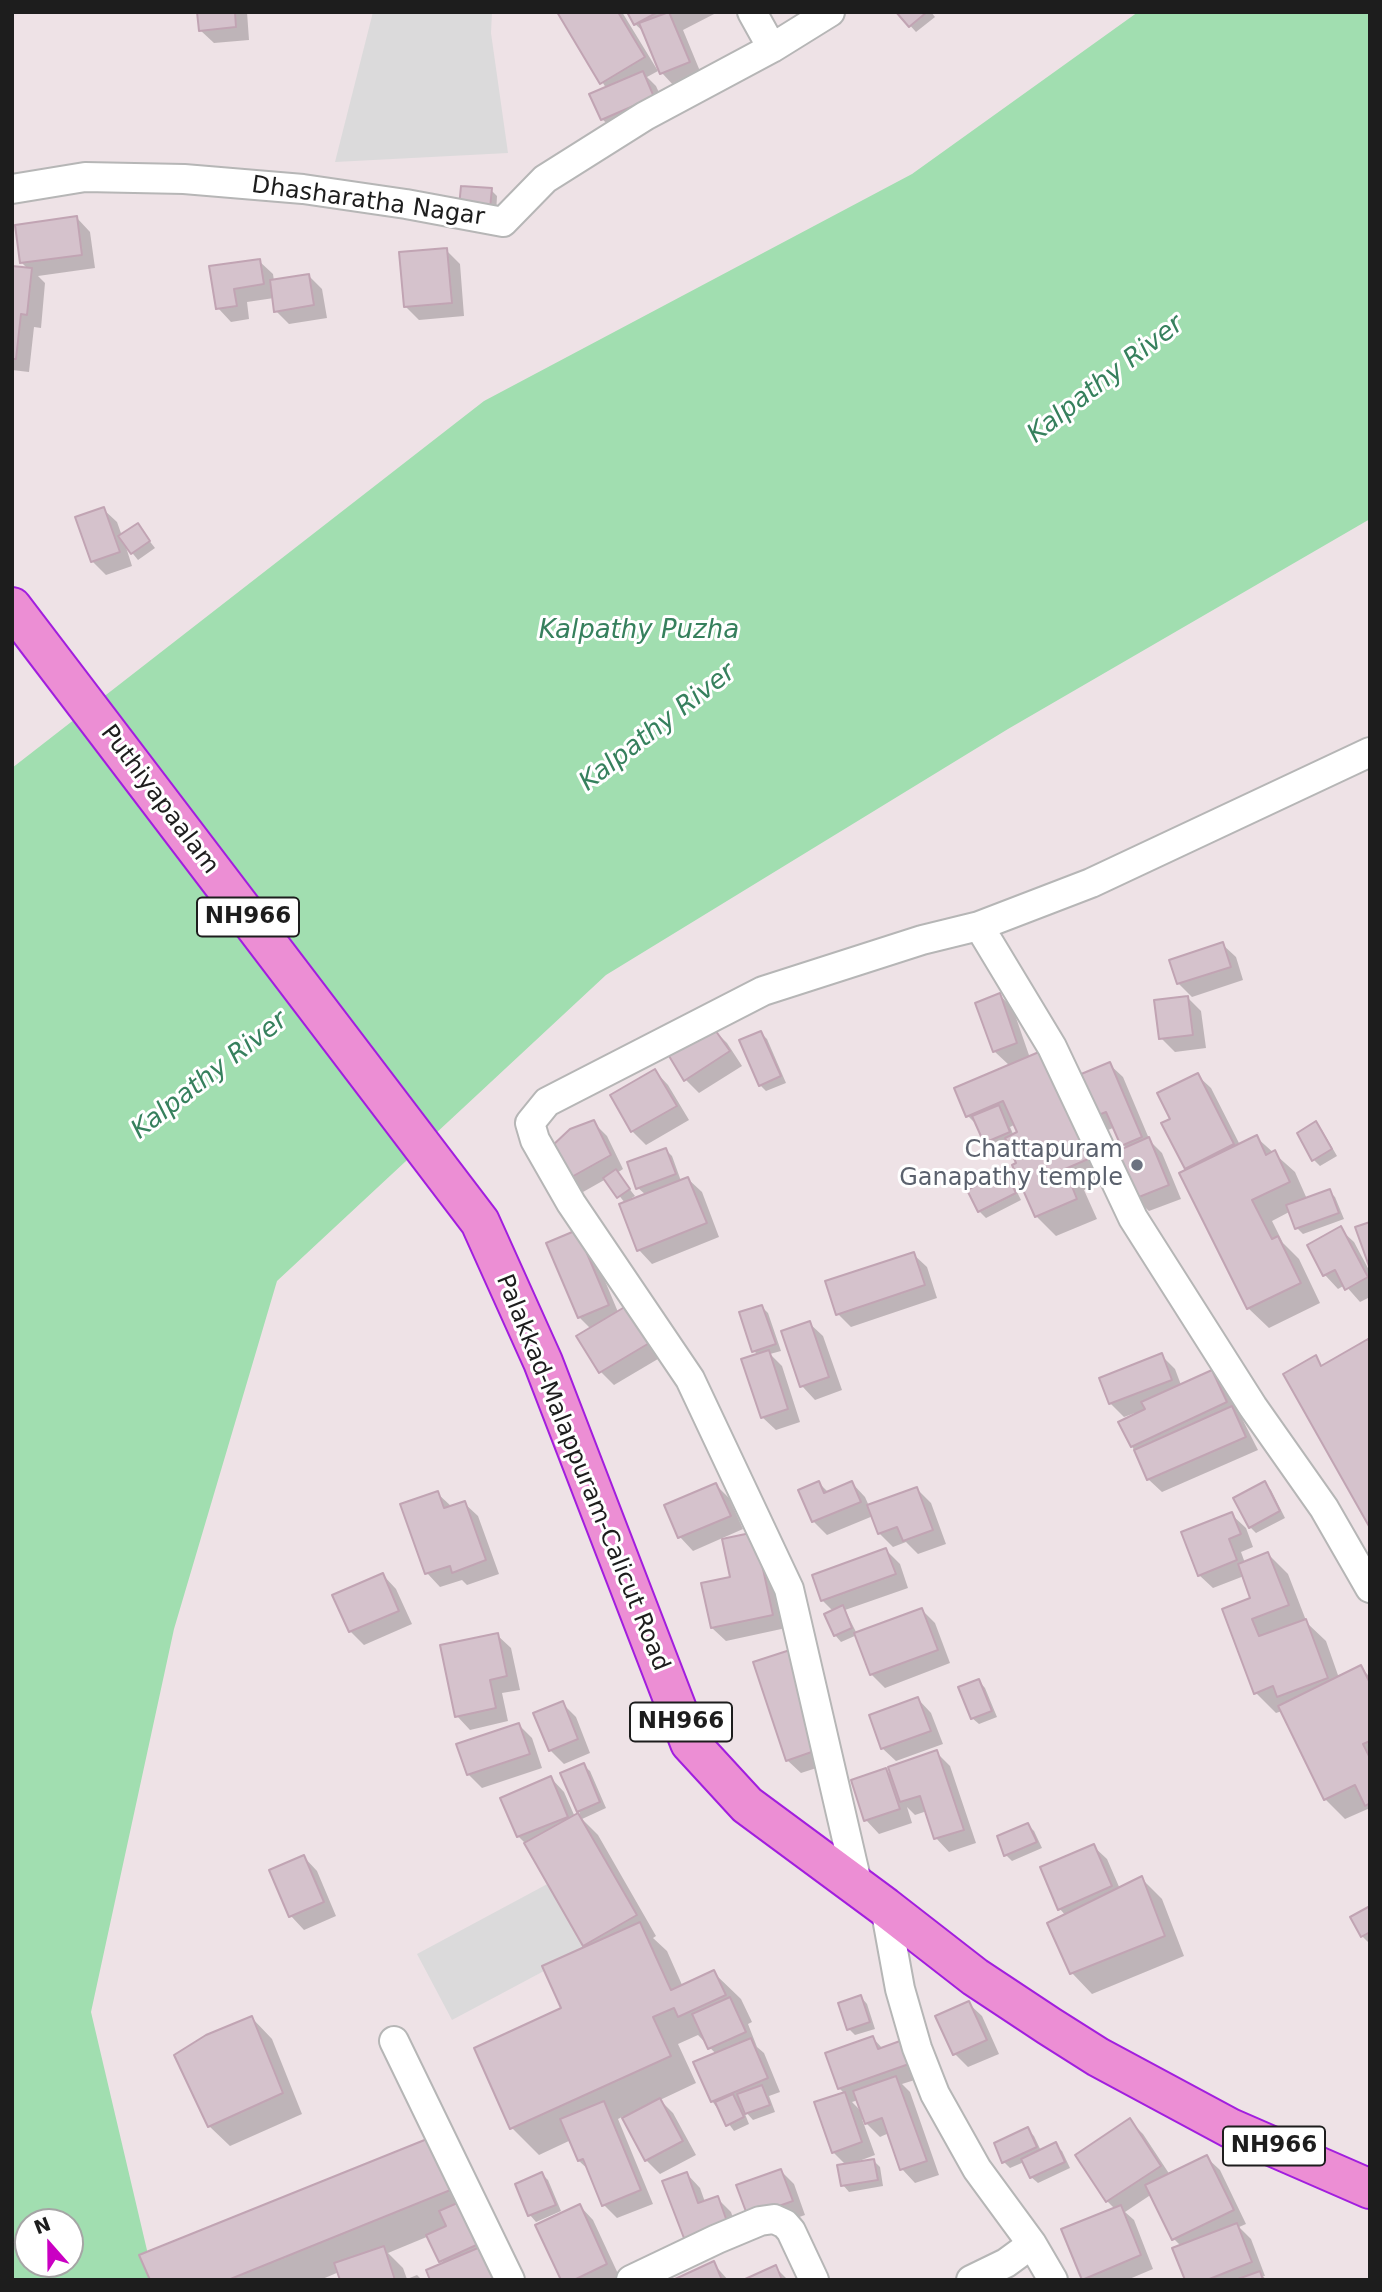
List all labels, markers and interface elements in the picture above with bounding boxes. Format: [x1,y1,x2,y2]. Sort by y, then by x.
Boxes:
street label: Dhasharatha Nagar [250,171,486,233]
water label: Kalpathy River [1022,309,1190,451]
water label: Kalpathy Puzha [539,615,739,647]
water label: Kalpathy River [574,657,742,799]
street label: Puthiyapaalam [94,720,224,880]
road number: NH966 [197,898,299,936]
water label: Kalpathy River [126,1005,294,1147]
place label: Chattapuram Ganapathy temple [899,1137,1123,1193]
marker: Chattapuram Ganapathy temple [1129,1157,1145,1173]
street label: Palakkad-Malappuram-Calicut Road [489,1271,675,1675]
road number: NH966 [630,1702,732,1742]
road number: NH966 [1223,2126,1325,2166]
north arrow [14,2208,84,2278]
text: N [31,2212,54,2238]

